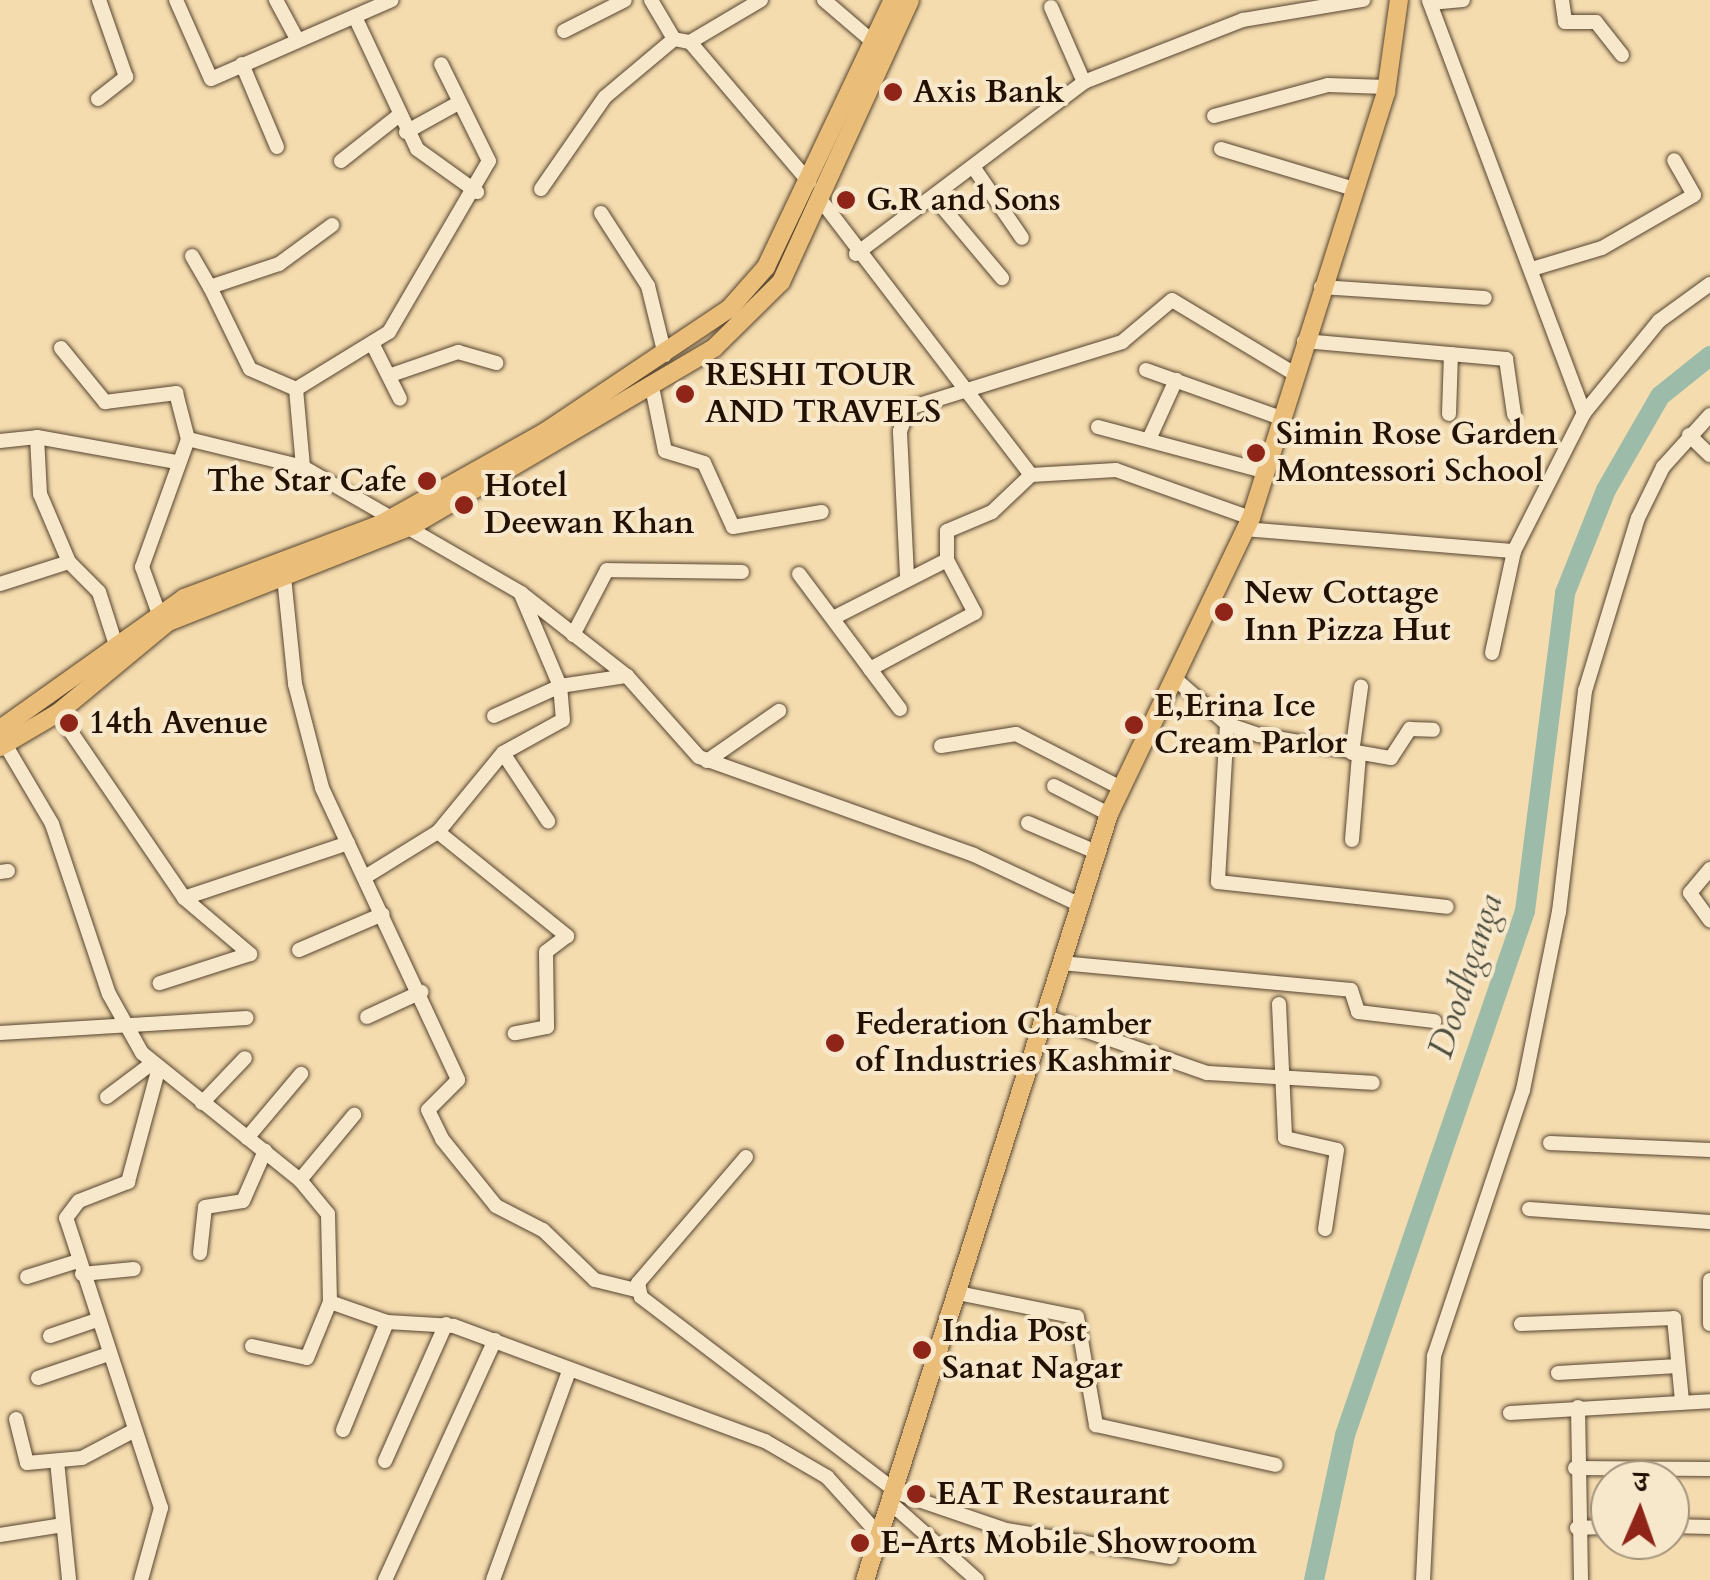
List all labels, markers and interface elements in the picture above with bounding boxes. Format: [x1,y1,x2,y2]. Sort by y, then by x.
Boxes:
place label: Axis Bank [913,73,1065,111]
marker: Axis Bank [882,81,904,103]
place label: G.R and Sons [866,181,1061,219]
marker: G.R and Sons [835,189,857,211]
place label: RESHI TOUR AND TRAVELS [705,357,941,432]
marker: RESHI TOUR AND TRAVELS [674,383,696,405]
place label: Simin Rose Garden Montessori School [1276,416,1557,491]
marker: Simin Rose Garden Montessori School [1245,442,1267,464]
place label: The Star Cafe [207,462,407,500]
place label: Hotel Deewan Khan [484,468,694,543]
marker: The Star Cafe [416,470,438,492]
marker: Hotel Deewan Khan [453,494,475,516]
place label: New Cottage Inn Pizza Hut [1244,575,1450,650]
marker: New Cottage Inn Pizza Hut [1213,601,1235,623]
place label: E,Erina Ice Cream Parlor [1154,688,1347,763]
place label: 14th Avenue [89,704,268,742]
marker: 14th Avenue [58,712,80,734]
marker: E,Erina Ice Cream Parlor [1123,714,1145,736]
water label: Doodhganga [1420,889,1512,1063]
place label: Federation Chamber of Industries Kashmir [855,1006,1172,1081]
marker: Federation Chamber of Industries Kashmir [824,1032,846,1054]
place label: India Post Sanat Nagar [942,1313,1123,1388]
marker: India Post Sanat Nagar [911,1339,933,1361]
north arrow [1590,1460,1690,1560]
text: उ [1633,1463,1649,1501]
place label: EAT Restaurant [936,1475,1169,1513]
marker: EAT Restaurant [905,1483,927,1505]
place label: E-Arts Mobile Showroom [880,1524,1257,1562]
marker: E-Arts Mobile Showroom [849,1532,871,1554]

